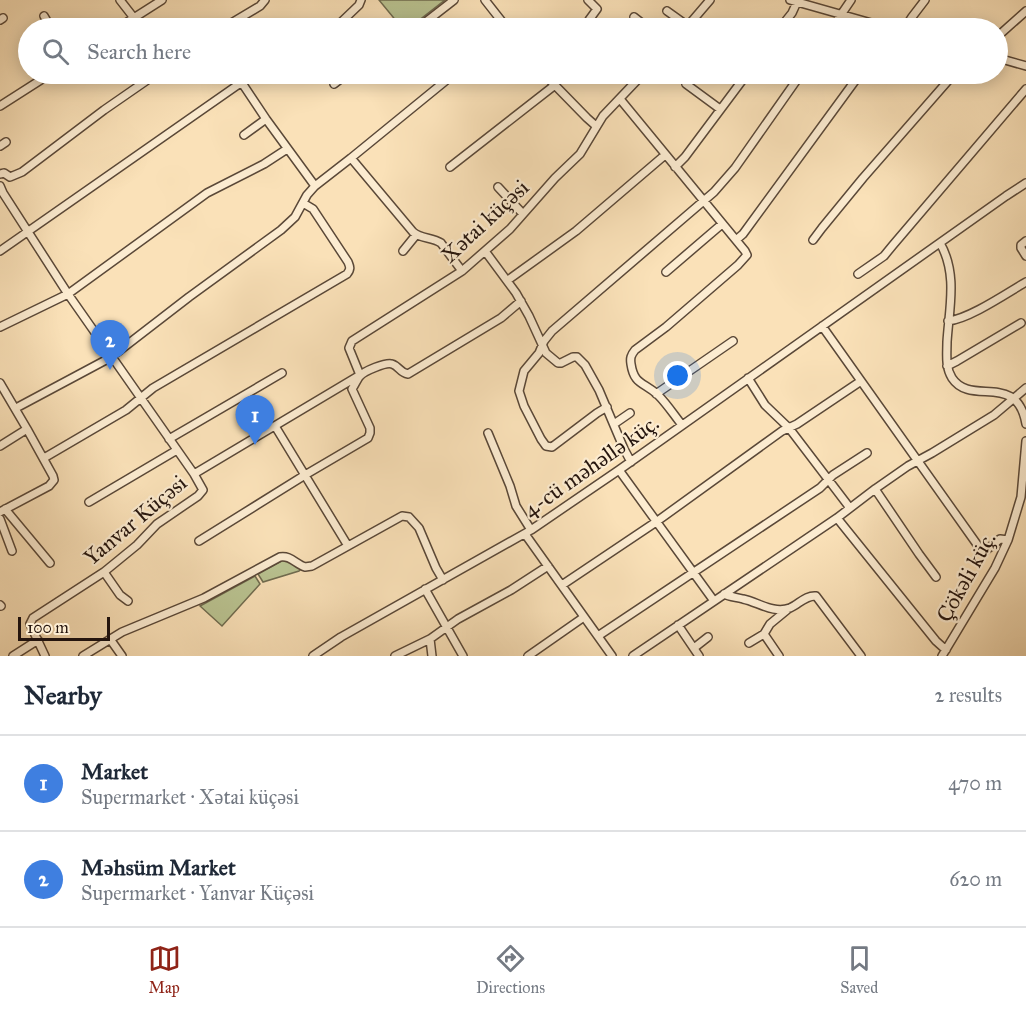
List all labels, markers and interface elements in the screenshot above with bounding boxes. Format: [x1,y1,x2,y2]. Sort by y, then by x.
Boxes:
search box [18,18,1008,84]
icon: search [39,35,72,68]
text: Search here [87,38,191,65]
street label: Xətai küçəsi [436,174,534,268]
pin: 2 [90,320,130,370]
your location [663,361,692,390]
pin: 1 [236,396,274,445]
street label: 4-cü məhəllə küç. [518,409,664,523]
street label: Yanvar Küçəsi [78,469,192,571]
street label: Çökəli küç. [930,527,1002,627]
scale bar [18,614,110,642]
text: 100 m [27,618,69,637]
text: Nearby [24,679,102,711]
text: 2 results [934,683,1002,707]
text: Market [81,758,148,785]
text: 1 [40,771,47,795]
text: 470 m [948,771,1002,795]
text: Supermarket · Xətai küçəsi [81,785,299,809]
text: Məhsüm Market [81,854,236,881]
text: 2 [39,867,48,891]
text: 620 m [949,867,1002,891]
text: Supermarket · Yanvar Küçəsi [81,881,314,905]
tab: Map [148,942,181,997]
tab: Directions [476,942,545,997]
tab: Saved [840,942,878,997]

